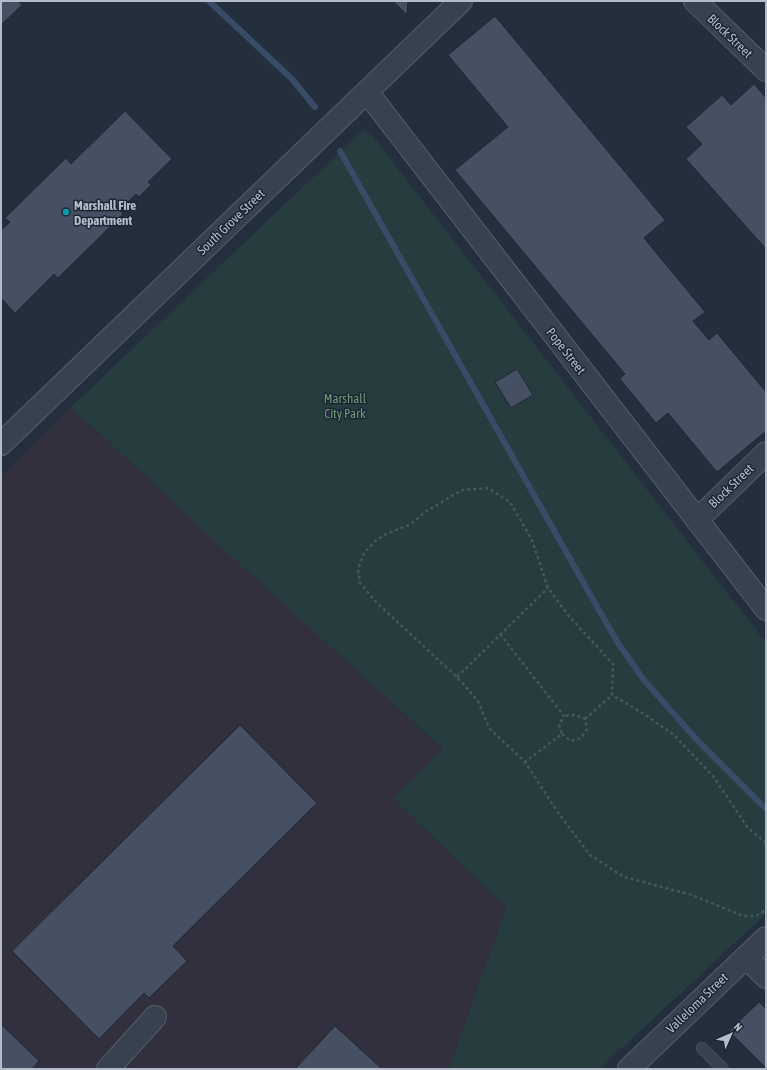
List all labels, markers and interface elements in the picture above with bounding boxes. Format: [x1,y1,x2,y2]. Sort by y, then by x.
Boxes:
street label: Block Street [704,11,756,61]
street label: South Grove Street [194,186,268,258]
place label: Marshall Fire Department [74,198,136,228]
marker: Marshall Fire Department [61,207,71,217]
street label: Pope Street [543,325,589,377]
park label: Marshall City Park [324,391,367,421]
street label: Block Street [705,461,757,511]
street label: Valleloma Street [663,970,731,1036]
north arrow [711,1014,751,1054]
text: N [732,1020,745,1033]

